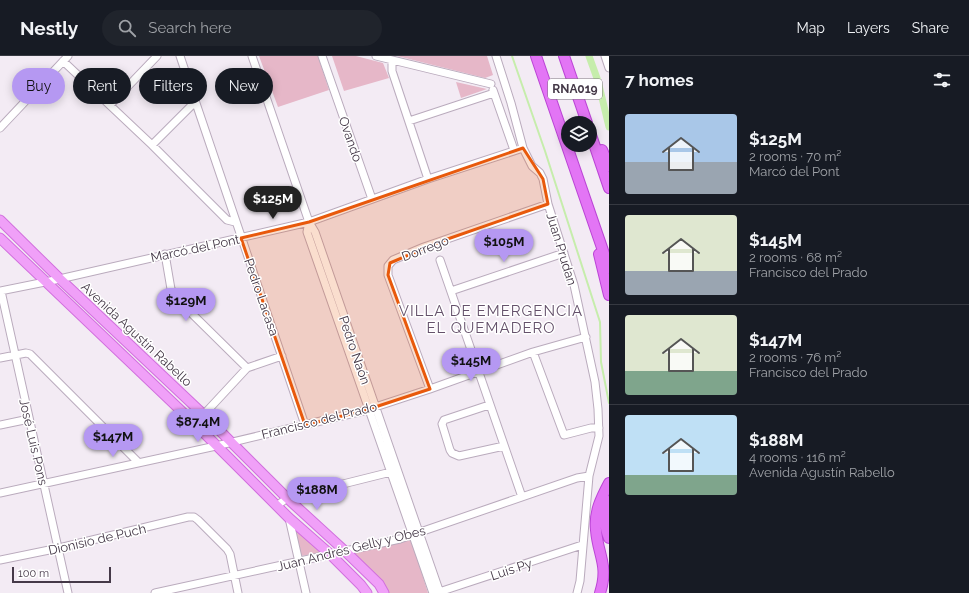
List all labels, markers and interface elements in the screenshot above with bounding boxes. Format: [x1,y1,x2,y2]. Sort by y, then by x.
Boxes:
search box [102,10,382,46]
text: Nestly [20,17,78,39]
icon: search [116,17,138,39]
text: Search here [148,19,232,37]
text: Map [797,20,825,36]
text: Layers [847,20,890,36]
text: Share [912,20,949,36]
chip: Buy [12,68,65,104]
chip: Rent [73,68,131,104]
chip: Filters [139,68,207,104]
chip: New [215,68,273,104]
icon: filters [931,69,953,91]
text: 7 homes [625,70,694,90]
road number: RNA019 [548,79,602,99]
street label: Ovando [336,114,365,164]
map controls [561,116,597,152]
button: layers [561,116,597,152]
text: $125M [749,129,802,149]
icon: home [657,130,705,178]
text: 2 rooms · 70 m² [749,149,841,164]
text: Marcó del Pont [749,164,840,179]
pin: $125M [245,186,301,220]
text: $125M [253,191,293,206]
street label: Juan Prudan [543,211,580,287]
pin: $105M [476,229,532,263]
text: $145M [749,230,802,250]
icon: home [657,231,705,279]
street label: Marcó del Pont [149,232,242,265]
street label: Dorrego [399,233,451,264]
text: $105M [483,234,525,249]
text: 2 rooms · 68 m² [749,250,842,265]
street label: Pedro Lacasa [241,256,282,338]
text: Francisco del Prado [749,265,867,280]
street label: Avenida Agustín Rabello [78,279,195,390]
pin: $129M [158,288,214,322]
text: $129M [166,293,206,308]
district label: VILLA DE EMERGENCIA EL QUEMADERO [399,302,583,337]
street label: Pedro Naón [336,314,373,386]
text: $147M [749,330,802,350]
icon: home [657,331,705,379]
pin: $145M [443,348,499,382]
text: 2 rooms · 76 m² [749,350,841,365]
text: $145M [451,353,491,368]
text: Francisco del Prado [749,365,867,380]
street label: José Luis Pons [16,397,51,487]
street label: Francisco del Prado [260,399,379,442]
pin: $87.4M [165,409,231,443]
text: $87.4M [176,414,220,429]
pin: $147M [85,424,141,458]
text: $147M [93,429,133,444]
text: $188M [749,430,803,450]
icon: home [657,431,705,479]
text: 4 rooms · 116 m² [749,450,846,465]
text: Avenida Agustín Rabello [749,465,895,480]
pin: $188M [289,477,345,511]
text: $188M [296,482,338,497]
street label: Dionisio de Puch [47,521,148,558]
street label: Juan Andrés Gelly y Obes [275,523,427,574]
street label: Luis Py [488,556,534,583]
scale bar [12,565,111,584]
text: 100 m [18,567,49,580]

